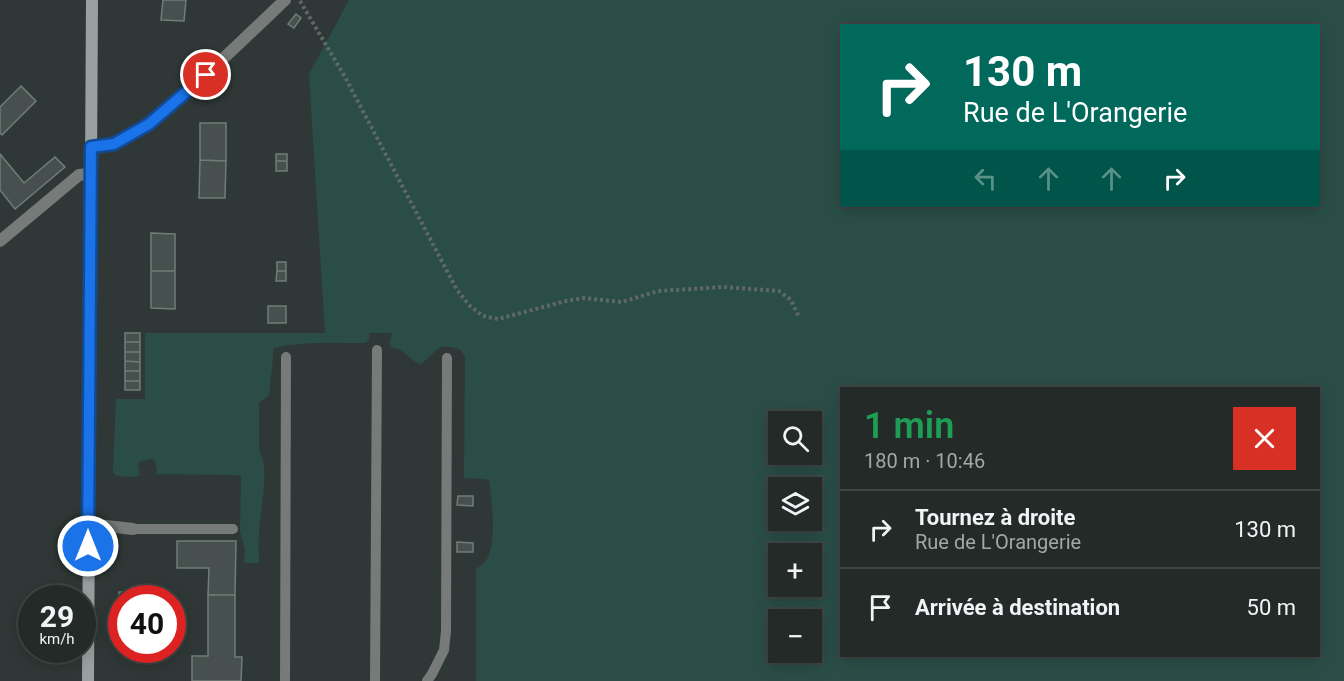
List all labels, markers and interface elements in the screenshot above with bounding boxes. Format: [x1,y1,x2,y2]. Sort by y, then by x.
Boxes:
text: 130 m [963,47,1082,96]
icon: right [864,48,942,126]
pin [180,49,231,100]
icon: arrive [189,58,222,91]
text: Rue de L'Orangerie [963,97,1187,129]
icon: left [969,162,1002,195]
icon: ahead [1032,162,1065,195]
icon: ahead [1095,162,1128,195]
icon: right [1158,162,1191,195]
text: 1 min [864,405,954,447]
button: close [1233,407,1296,470]
map controls [768,411,822,663]
button: search [768,411,822,465]
text: 180 m · 10:46 [864,449,985,473]
button: layers [768,477,822,531]
text: Tournez à droite [915,505,1075,530]
icon: right [864,513,897,546]
position arrow [56,514,120,578]
text: 130 m [1234,517,1296,542]
text: Rue de L'Orangerie [915,530,1081,554]
button: + [768,543,822,597]
speed limit sign: 40 [108,585,186,663]
icon: arrive [864,591,897,624]
text: Arrivée à destination [915,595,1120,620]
text: 50 m [1247,595,1296,620]
text: 29 [40,599,74,634]
button: − [768,609,822,663]
text: km/h [39,630,75,648]

